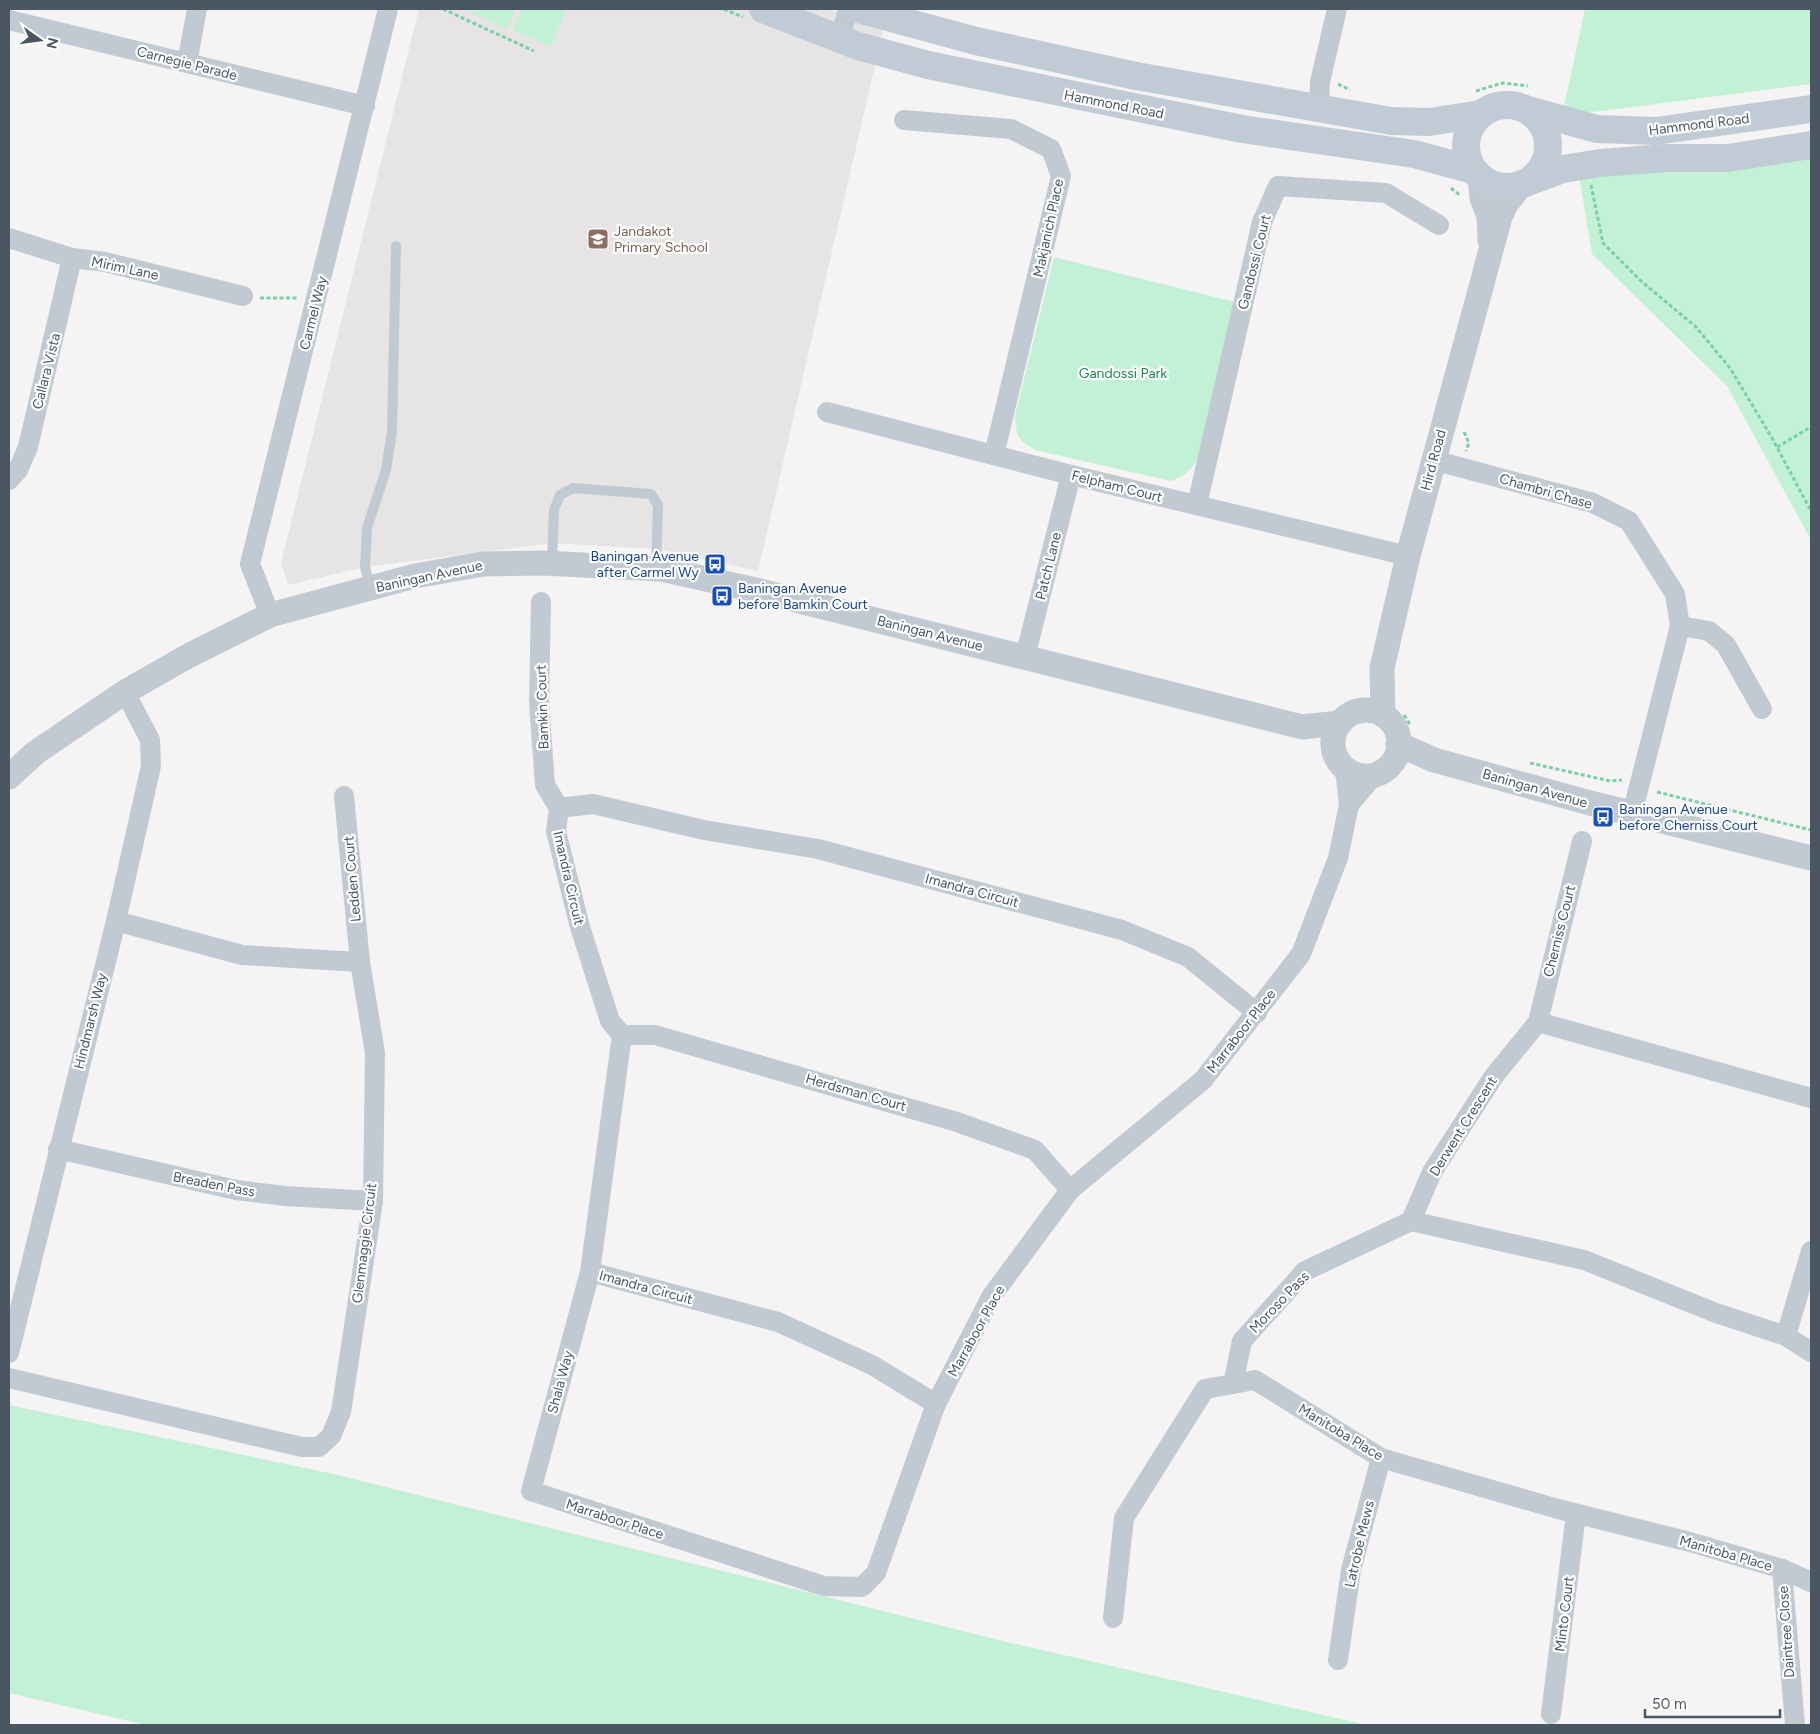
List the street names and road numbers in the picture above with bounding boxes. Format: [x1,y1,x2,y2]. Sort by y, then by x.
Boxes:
street label: Carnegie Parade [135,43,239,84]
street label: Hammond Road [1063,86,1165,123]
street label: Hammond Road [1648,110,1750,139]
street label: Makjanich Place [1030,177,1067,279]
street label: Gandossi Court [1234,213,1275,312]
street label: Mirim Lane [90,253,160,284]
street label: Carmel Way [296,274,331,352]
street label: Callara Vista [29,331,64,411]
street label: Hird Road [1417,428,1450,492]
street label: Felpham Court [1070,467,1164,506]
street label: Chambri Chase [1497,470,1595,513]
street label: Patch Lane [1032,530,1065,602]
street label: Baningan Avenue [374,557,484,596]
street label: Baningan Avenue [875,612,985,655]
street label: Bamkin Court [533,664,552,750]
street label: Baningan Avenue [1480,765,1590,812]
street label: Imandra Circuit [549,829,588,927]
street label: Ledden Court [340,835,365,923]
street label: Imandra Circuit [923,870,1021,911]
street label: Cherniss Court [1540,884,1579,979]
street label: Hindmarsh Way [70,971,111,1071]
street label: Marraboor Place [1203,986,1280,1077]
street label: Herdsman Court [804,1070,908,1115]
street label: Derwent Crescent [1426,1073,1501,1179]
street label: Breaden Pass [171,1168,256,1201]
street label: Glenmaggie Circuit [349,1182,380,1304]
street label: Imandra Circuit [597,1267,695,1308]
street label: Moroso Pass [1246,1268,1313,1337]
street label: Marraboor Place [944,1282,1009,1380]
street label: Shala Way [544,1348,577,1415]
street label: Manitoba Place [1295,1400,1386,1465]
street label: Marraboor Place [564,1496,666,1543]
street label: Latrobe Mews [1341,1499,1378,1589]
street label: Manitoba Place [1677,1532,1775,1575]
street label: Minto Court [1551,1575,1578,1653]
street label: Daintree Close [1775,1585,1798,1678]

